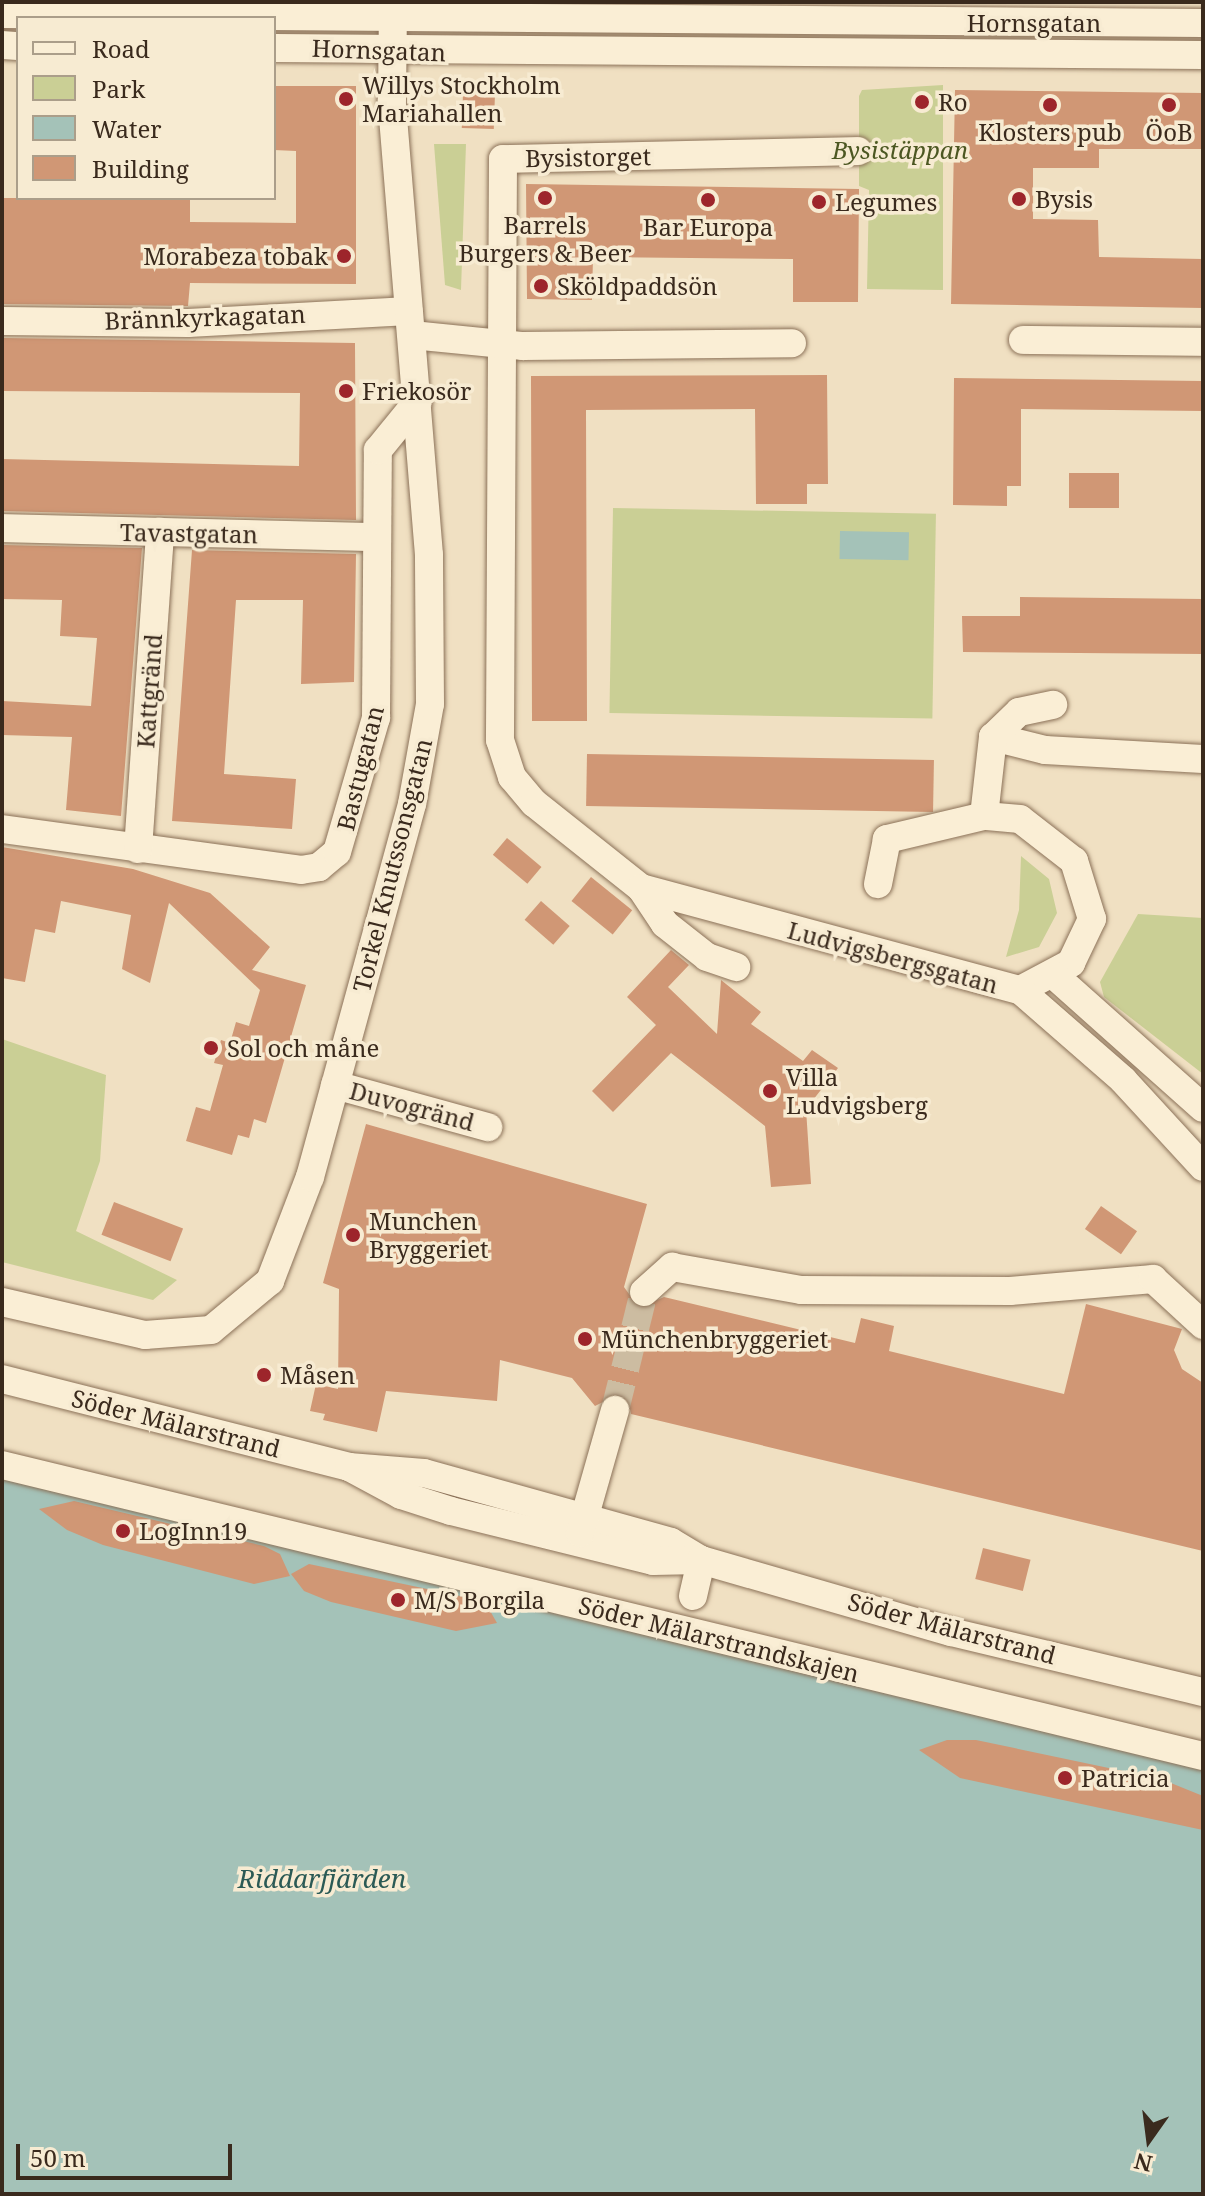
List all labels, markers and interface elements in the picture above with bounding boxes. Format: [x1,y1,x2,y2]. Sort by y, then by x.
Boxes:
street label: Hornsgatan [967,9,1101,37]
legend [16,16,276,200]
text: Road [92,32,150,65]
street label: Hornsgatan [311,33,447,67]
place label: Willys Stockholm Mariahallen [362,71,561,127]
text: Park [92,72,145,105]
place label: Ro [938,88,968,116]
marker: Willys Stockholm Mariahallen [337,90,355,108]
marker: Ro [913,93,931,111]
marker: Klosters pub [1041,96,1059,114]
marker: ÖoB [1160,96,1178,114]
text: Water [92,112,162,145]
place label: Klosters pub [978,118,1122,146]
place label: ÖoB [1145,118,1193,146]
park label: Bysistäppan [832,136,968,164]
street label: Bysistorget [525,142,651,172]
text: Building [92,152,189,185]
place label: Bysis [1035,185,1093,213]
place label: Legumes [835,188,937,216]
marker: Barrels Burgers & Beer [536,189,554,207]
marker: Bysis [1010,190,1028,208]
marker: Bar Europa [699,191,717,209]
marker: Legumes [810,193,828,211]
place label: Barrels Burgers & Beer [458,211,632,267]
place label: Bar Europa [643,213,773,241]
place label: Morabeza tobak [143,242,328,270]
marker: Morabeza tobak [335,247,353,265]
place label: Sköldpaddsön [557,272,718,300]
marker: Sköldpaddsön [532,277,550,295]
street label: Brännkyrkagatan [104,299,306,335]
place label: Friekosör [362,377,471,405]
marker: Friekosör [337,382,355,400]
street label: Tavastgatan [120,517,258,549]
street label: Kattgränd [131,633,167,749]
street label: Bastugatan [331,703,389,833]
street label: Torkel Knutssonsgatan [347,735,437,995]
street label: Ludvigsbergsgatan [785,915,1001,999]
place label: Sol och måne [227,1034,379,1062]
marker: Sol och måne [202,1039,220,1057]
place label: Villa Ludvigsberg [786,1063,928,1119]
street label: Duvogränd [347,1076,477,1136]
marker: Villa Ludvigsberg [761,1082,779,1100]
place label: Munchen Bryggeriet [369,1207,488,1263]
marker: Munchen Bryggeriet [344,1226,362,1244]
place label: Münchenbryggeriet [601,1325,828,1353]
marker: Münchenbryggeriet [576,1330,594,1348]
place label: Måsen [280,1361,355,1389]
marker: Måsen [255,1366,273,1384]
street label: Söder Mälarstrand [69,1383,283,1463]
place label: LogInn19 [139,1517,247,1545]
marker: LogInn19 [114,1522,132,1540]
place label: M/S Borgila [414,1586,545,1614]
street label: Söder Mälarstrand [845,1586,1059,1670]
street label: Söder Mälarstrandskajen [576,1590,862,1688]
marker: M/S Borgila [389,1591,407,1609]
place label: Patricia [1081,1764,1169,1792]
marker: Patricia [1056,1769,1074,1787]
water label: Riddarfjärden [238,1863,406,1895]
north arrow [1109,2100,1189,2180]
scale bar [20,2128,236,2178]
text: 50 m [30,2141,86,2174]
text: N [1131,2147,1155,2180]

